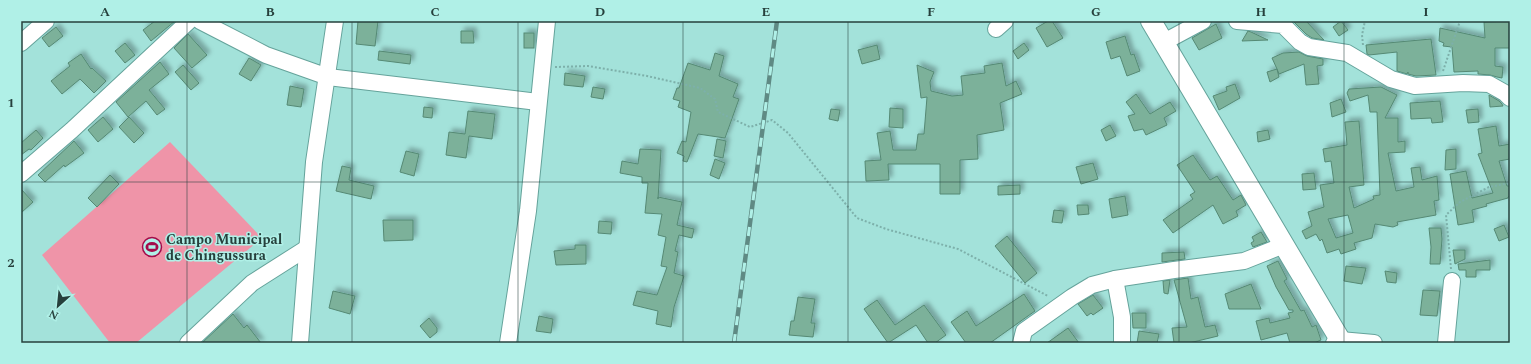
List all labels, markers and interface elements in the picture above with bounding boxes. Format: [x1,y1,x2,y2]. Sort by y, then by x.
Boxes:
text: A [100,2,110,22]
text: B [265,2,275,22]
text: C [430,2,440,22]
text: D [595,2,605,22]
text: E [762,2,771,22]
text: F [927,2,935,22]
text: G [1091,2,1101,22]
text: H [1256,2,1267,22]
text: I [1423,2,1429,22]
text: 1 [7,93,15,113]
place label: Campo Municipal de Chingussura [166,229,283,266]
sports icon: Campo Municipal de Chingussura [141,236,163,258]
text: 2 [7,253,15,273]
north arrow [38,286,78,326]
text: N [46,305,62,324]

